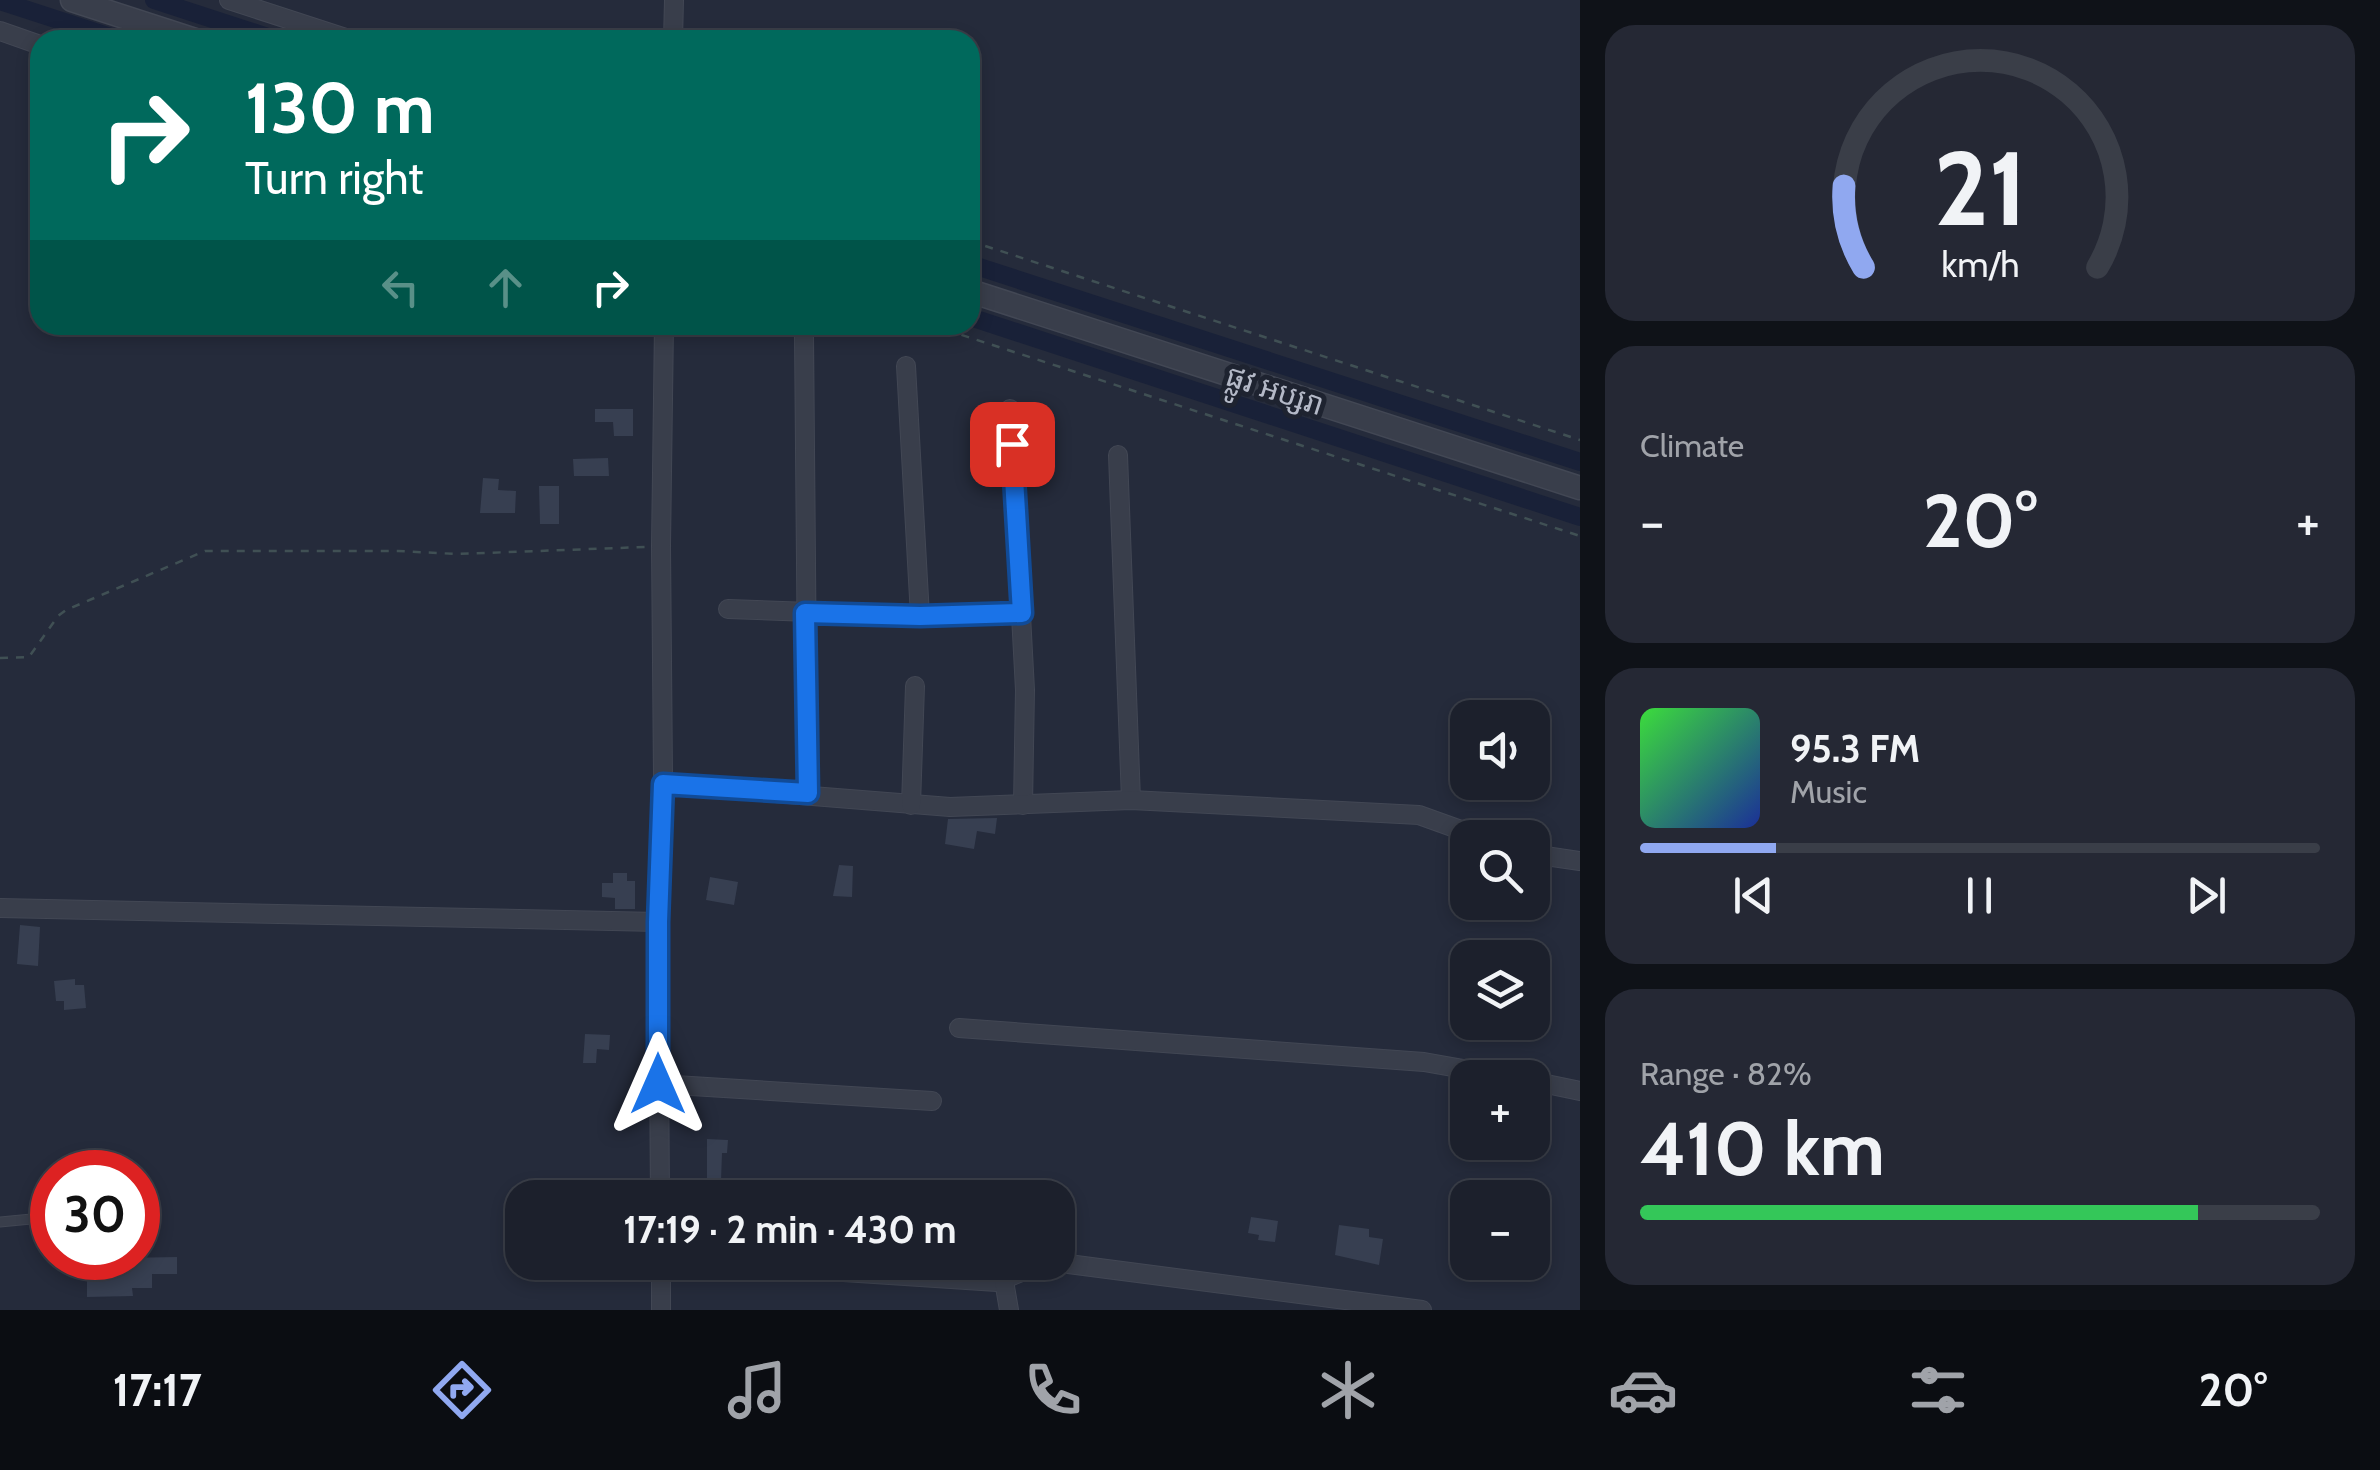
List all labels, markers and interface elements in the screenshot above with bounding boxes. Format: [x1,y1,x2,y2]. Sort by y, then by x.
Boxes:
text: 130 m [245,65,435,151]
icon: right [80,70,210,200]
text: 21 [1933,125,2027,251]
text: Turn right [245,151,424,205]
text: km/h [1941,243,2019,286]
icon: left [373,260,428,315]
icon: ahead [478,260,533,315]
icon: right [583,260,638,315]
street label: ផ្លូវ អប្សរា [1219,357,1329,431]
pin [970,402,1055,487]
icon: arrive [985,417,1040,472]
text: Climate [1640,426,1744,465]
text: 20° [1923,475,2037,566]
text: − [1640,488,1664,555]
text: + [2296,488,2320,555]
map controls [1450,700,1550,1280]
button: sound [1450,700,1550,800]
text: 95.3 FM [1790,725,1920,772]
text: Music [1790,772,1867,811]
button: search [1450,820,1550,920]
icon: previous [1726,868,1781,923]
icon: pause [1952,868,2007,923]
icon: next [2179,868,2234,923]
button: layers [1450,940,1550,1040]
position arrow [606,1032,710,1136]
text: Range · 82% [1640,1054,1812,1093]
button: + [1450,1060,1550,1160]
text: 410 km [1640,1103,1885,1194]
speed limit sign: 30 [30,1150,160,1280]
button: − [1450,1180,1550,1280]
text: 17:19 · 2 min · 430 m [623,1206,957,1253]
icon: directions [427,1355,497,1425]
icon: music [722,1355,792,1425]
icon: phone [1018,1355,1088,1425]
icon: climate [1313,1355,1383,1425]
icon: car [1608,1355,1678,1425]
icon: filters [1903,1355,1973,1425]
text: 17:17 [113,1363,202,1417]
text: 20° [2199,1363,2267,1417]

